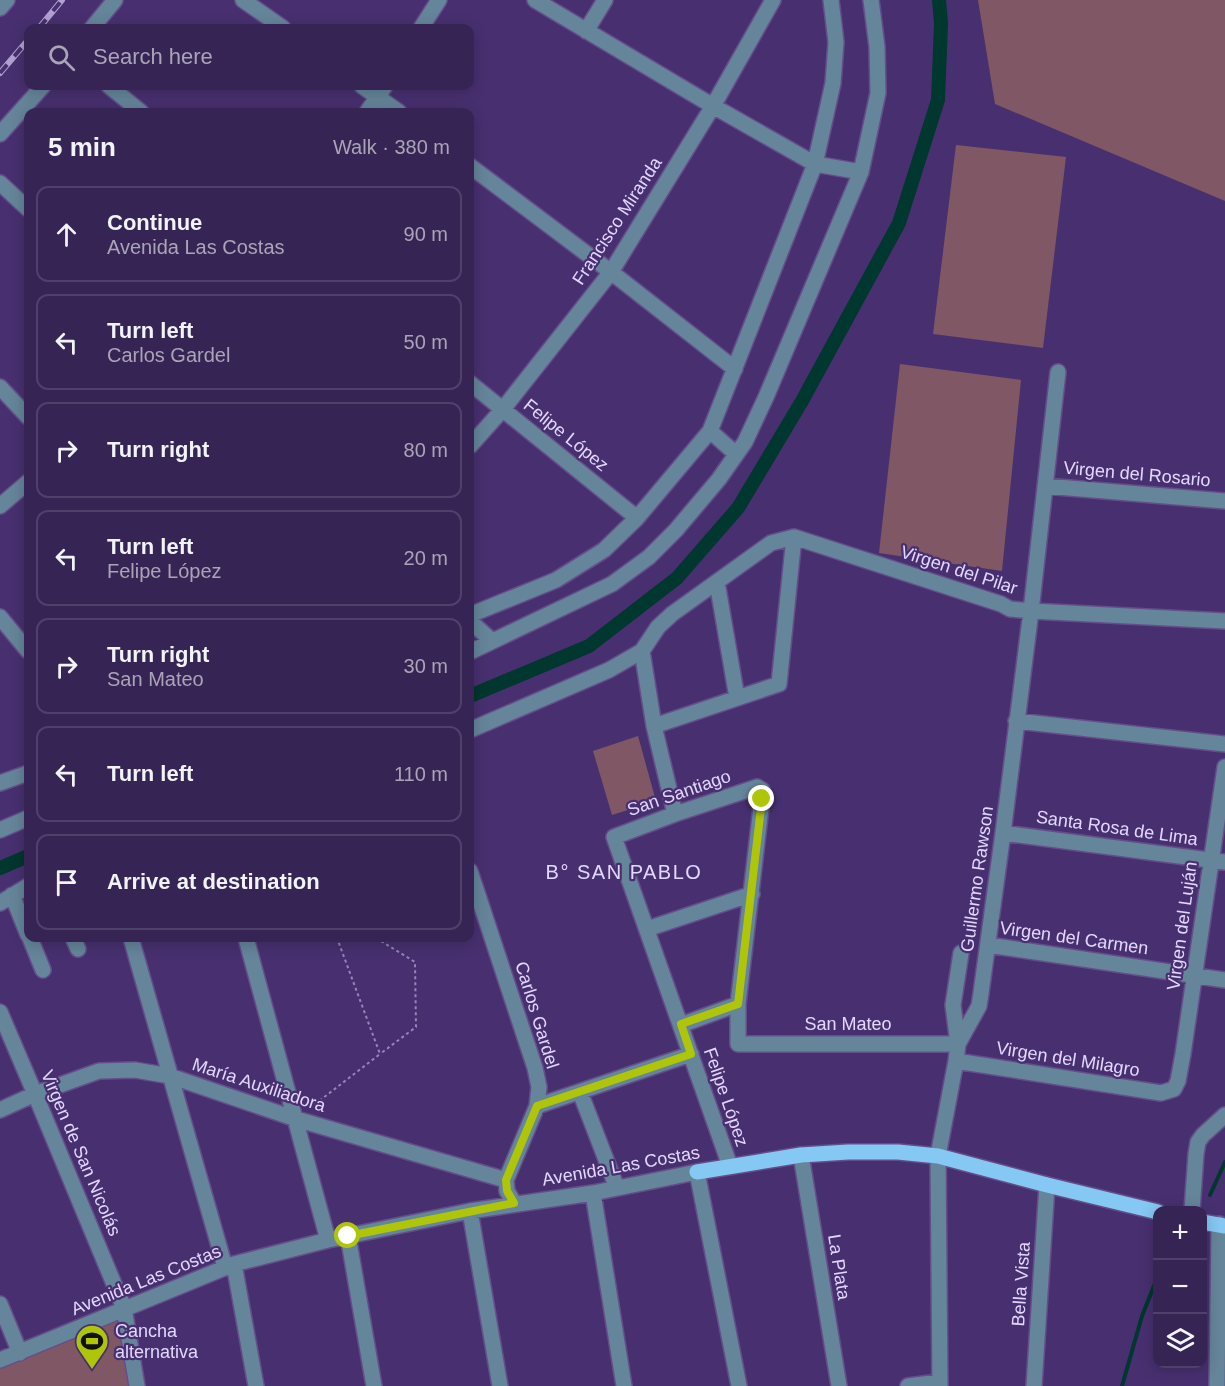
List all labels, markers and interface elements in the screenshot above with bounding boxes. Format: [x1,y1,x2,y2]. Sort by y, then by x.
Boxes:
search box [24,24,474,90]
icon: search [45,41,78,74]
text: Search here [93,44,213,69]
text: 5 min [48,132,116,162]
text: Walk · 380 m [333,136,450,158]
street label: Francisco Miranda [568,153,666,289]
text: Continue [107,210,202,235]
icon: ahead [50,218,83,251]
text: 90 m [404,223,448,245]
text: Avenida Las Costas [107,236,285,258]
text: Turn left [107,318,193,343]
icon: left [50,326,83,359]
text: 50 m [404,331,448,353]
text: Carlos Gardel [107,344,230,366]
street label: Felipe López [520,395,612,475]
icon: right [50,434,83,467]
text: Turn right [107,437,209,462]
text: 80 m [404,439,448,461]
street label: Virgen del Rosario [1063,458,1211,490]
text: Turn left [107,534,193,559]
icon: left [50,542,83,575]
street label: Virgen del Pilar [898,542,1020,598]
text: 20 m [404,547,448,569]
text: Felipe López [107,560,222,582]
text: Turn right [107,642,209,667]
icon: right [50,650,83,683]
text: 30 m [404,655,448,677]
text: San Mateo [107,668,204,690]
icon: left [50,758,83,791]
text: Turn left [107,761,193,786]
text: 110 m [394,763,448,785]
street label: San Santiago [625,766,733,820]
route end [748,785,774,811]
street label: Guillermo Rawson [957,805,997,953]
street label: Santa Rosa de Lima [1035,807,1200,849]
street label: Virgen del Luján [1163,860,1201,992]
district label: B° SAN PABLO [546,861,702,883]
icon: arrive [50,866,83,899]
text: Arrive at destination [107,869,320,894]
street label: Virgen del Carmen [998,918,1150,958]
street label: Carlos Gardel [511,959,563,1071]
street label: San Mateo [804,1014,892,1034]
street label: Virgen del Milagro [995,1038,1141,1080]
street label: Felipe López [700,1045,752,1149]
street label: María Auxiliadora [190,1054,329,1116]
street label: Virgen de San Nicolás [37,1067,125,1239]
street label: Avenida Las Costas [541,1142,701,1190]
map controls [1153,1206,1207,1368]
button: + [1153,1206,1207,1260]
route start [334,1222,360,1248]
street label: La Plata [824,1233,854,1302]
street label: Bella Vista [1008,1240,1034,1327]
street label: Avenida Las Costas [68,1241,224,1319]
button: − [1153,1260,1207,1314]
button: layers [1153,1314,1207,1368]
place label: Cancha alternativa [115,1321,199,1362]
sports icon: Cancha alternativa [74,1323,110,1370]

